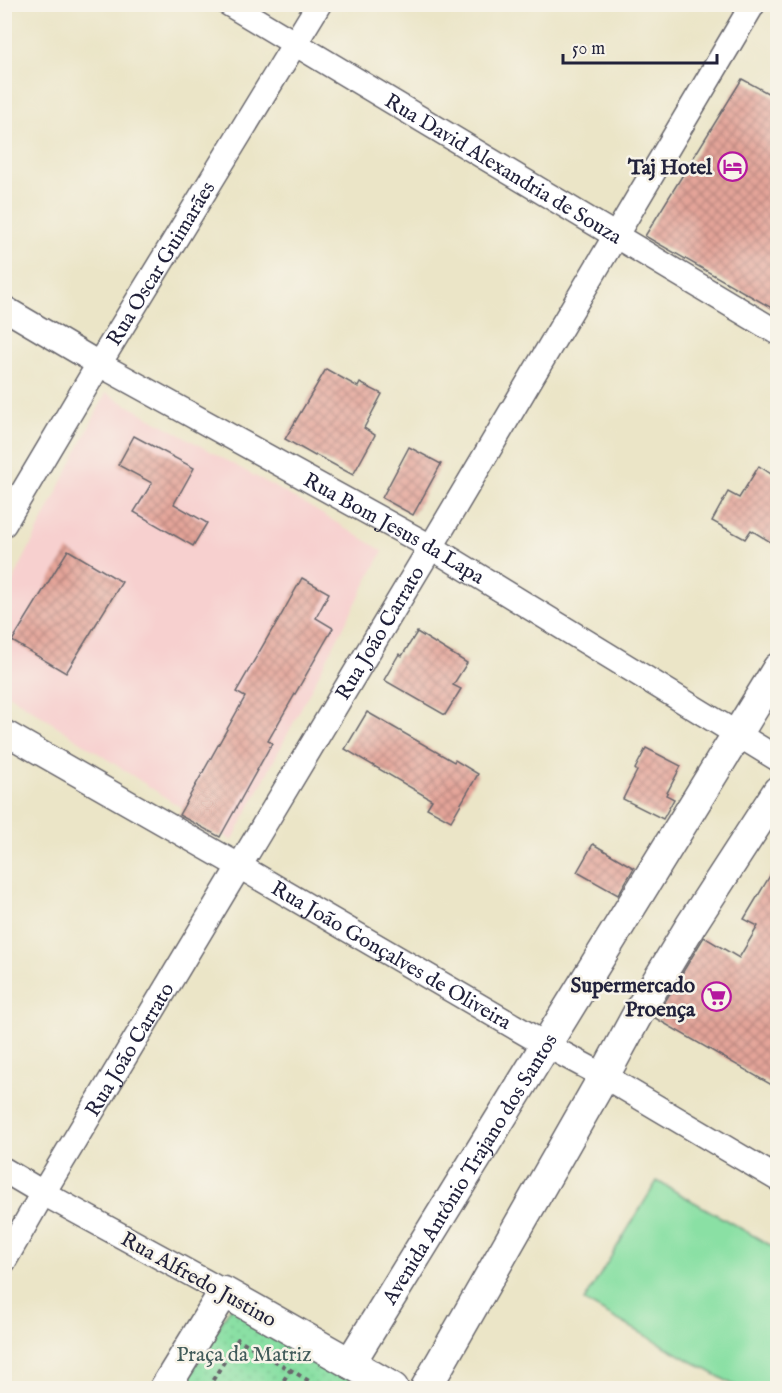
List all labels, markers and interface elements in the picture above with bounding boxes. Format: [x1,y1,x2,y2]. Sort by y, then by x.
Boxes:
scale bar [563,27,718,65]
text: 50 m [572,38,605,61]
street label: Rua David Alexandria de Souza [379,88,627,252]
hotel icon: Taj Hotel [717,151,749,183]
place label: Taj Hotel [627,155,713,182]
street label: Rua Oscar Guimarães [101,177,222,351]
street label: Rua Bom Jesus da Lapa [298,467,490,592]
street label: Rua João Carrato [330,561,431,706]
street label: Rua João Gonçalves de Oliveira [266,876,517,1037]
place label: Supermercado Proença [571,973,696,1024]
street label: Rua João Carrato [80,978,181,1122]
supermarket icon: Supermercado Proença [700,981,732,1013]
street label: Avenida Antônio Trajano dos Santos [377,1029,565,1311]
street label: Rua Alfredo Justino [116,1226,281,1334]
park label: Praça da Matriz [176,1342,312,1369]

